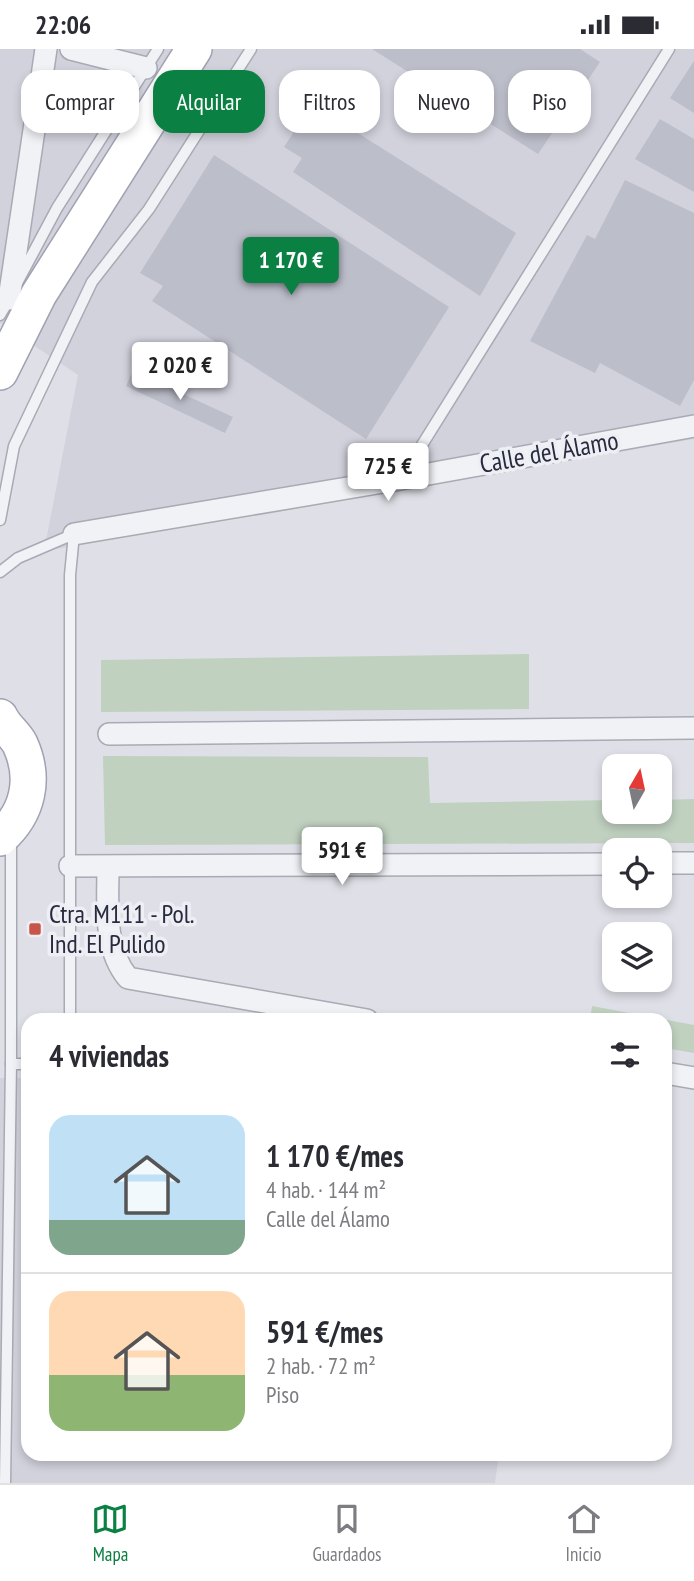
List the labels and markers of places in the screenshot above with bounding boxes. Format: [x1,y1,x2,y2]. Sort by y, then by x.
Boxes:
pin: 1 170 € [226,237,356,297]
pin: 2 020 € [115,343,245,402]
pin: 725 € [339,443,437,503]
pin: 591 € [293,827,391,887]
place label: Ctra. M111 - Pol. Ind. El Pulido [49,897,194,960]
marker: Ctra. M111 - Pol. Ind. El Pulido [27,921,43,937]

